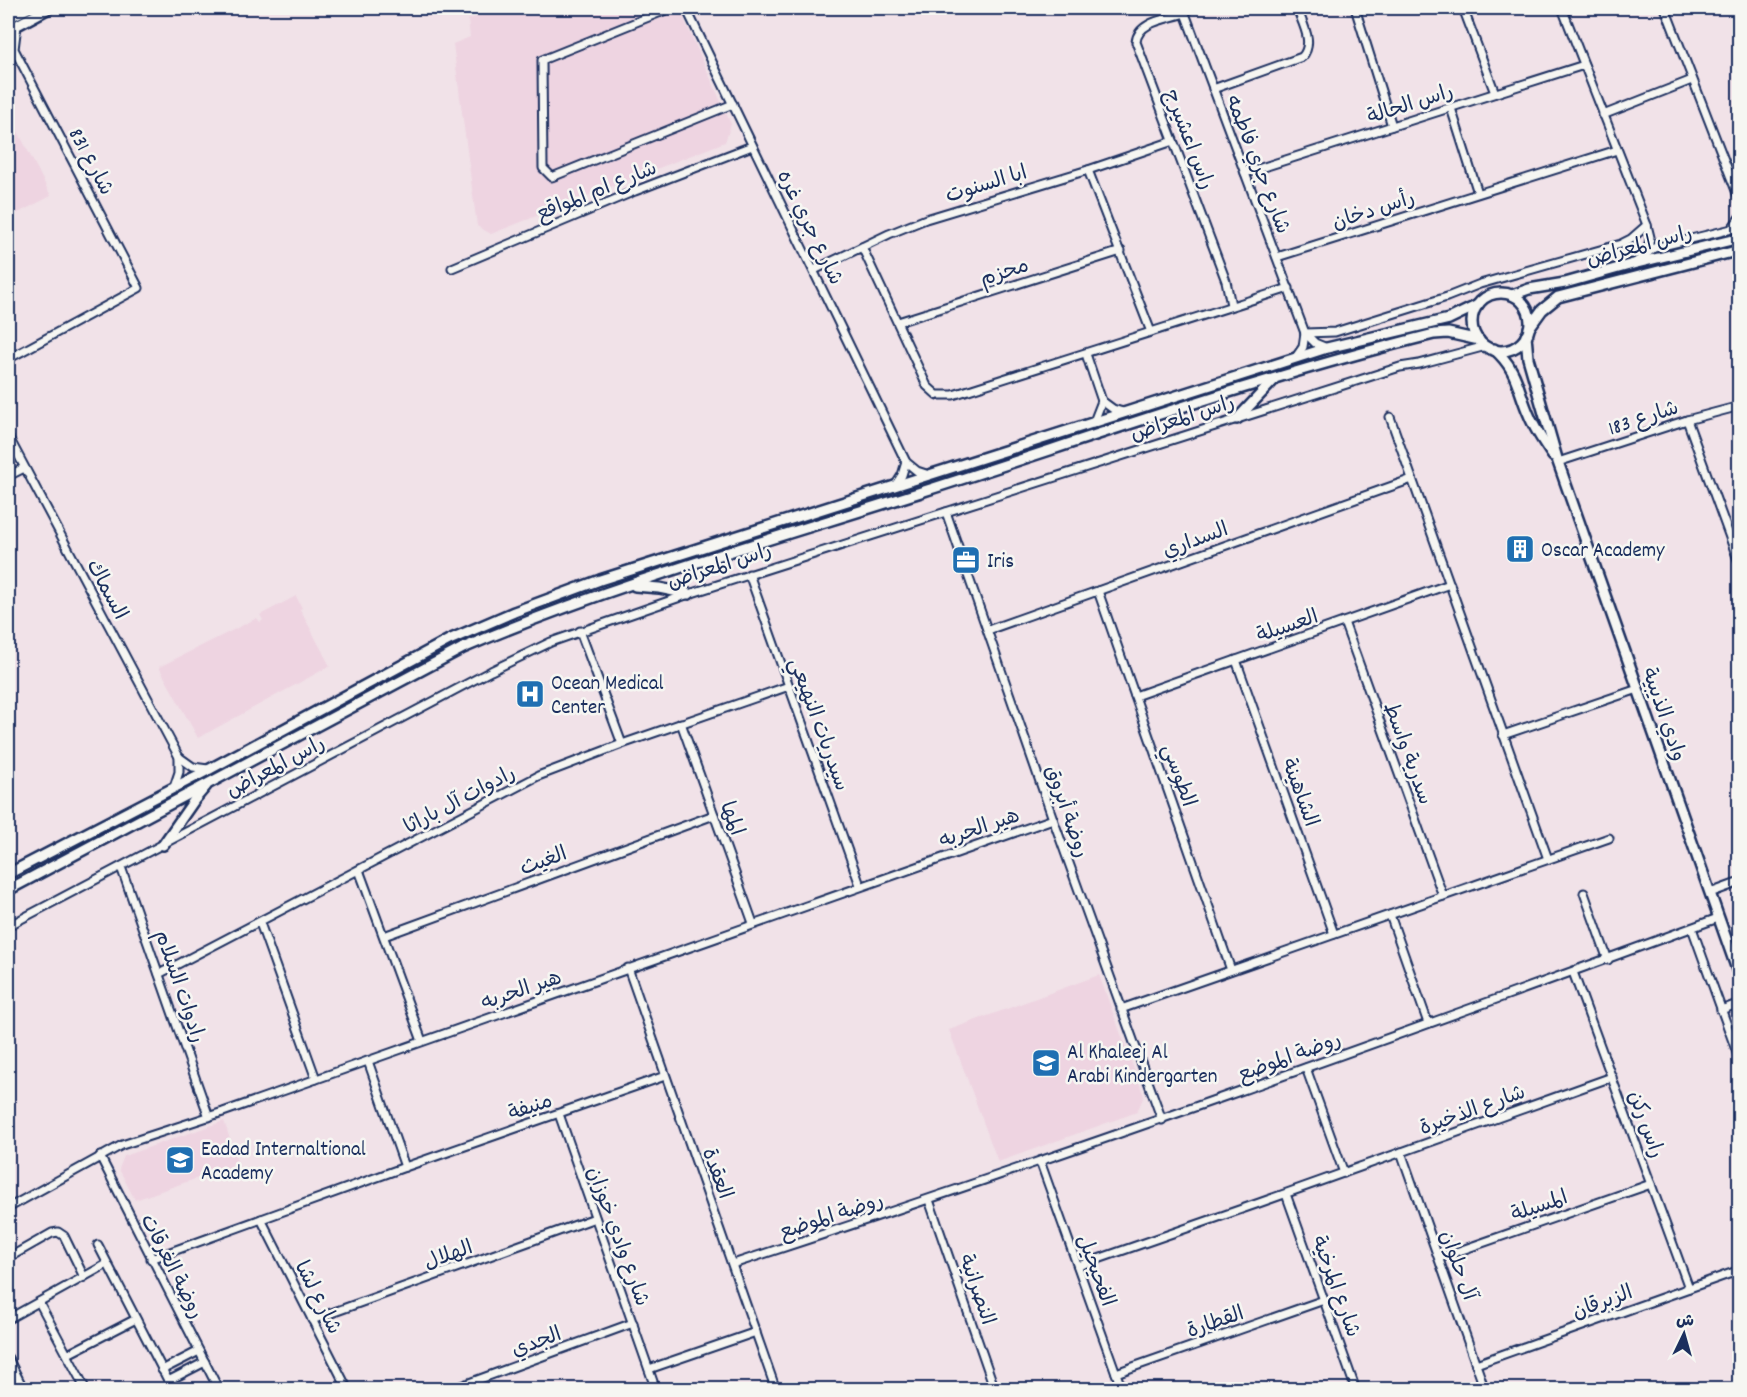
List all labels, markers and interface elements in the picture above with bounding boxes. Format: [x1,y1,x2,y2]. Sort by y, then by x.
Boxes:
street label: راس الحالة [1364,78,1458,134]
street label: راس اعشيرج [1154,85,1220,195]
street label: شارع جري فاطمه [1216,91,1296,239]
street label: شارع 831 [59,123,120,202]
street label: شارع ام المواقع [532,155,662,231]
street label: ابا السنوت [942,159,1031,213]
street label: شارع جري غره [767,166,849,291]
street label: رأس دخان [1329,184,1419,239]
street label: راس المعراض [1584,219,1696,276]
street label: محزم [977,252,1033,296]
street label: راس المعراض [1127,389,1239,451]
street label: شارع 183 [1605,394,1683,445]
street label: السداري [1159,516,1233,568]
building icon: Oscar Academy [1504,533,1536,565]
street label: راس المعراض [664,537,776,599]
place label: Oscar Academy [1541,537,1665,567]
office icon: Iris [950,544,982,576]
place label: Iris [987,548,1014,578]
street label: السماك [77,555,134,626]
street label: العسيلة [1253,603,1323,652]
street label: سيدريات النهيعي [778,654,855,796]
street label: وادي الذيبية [1632,664,1692,766]
place label: Ocean Medical Center [551,670,664,724]
hospital icon: Ocean Medical Center [514,678,546,710]
street label: سدرية واسط [1374,698,1439,810]
street label: راس المعراض [222,730,331,807]
street label: الطوسي [1151,740,1202,812]
street label: الشاهينة [1272,754,1324,832]
street label: رادوات آل باراثا [399,760,521,844]
street label: روضة أبروق [1035,761,1095,862]
street label: المها [710,798,750,840]
street label: هير الحربه [936,802,1024,858]
street label: الغيث [516,840,572,885]
street label: رادوات السلام [145,927,211,1047]
street label: هير الحربه [478,964,566,1020]
street label: روضة الموضع [1234,1026,1346,1091]
place label: Al Khaleej Al Arabi Kindergarten [1067,1039,1218,1093]
school or university icon: Al Khaleej Al Arabi Kindergarten [1030,1047,1062,1079]
street label: شارع الذخيرة [1416,1079,1530,1145]
street label: منيفة [505,1087,557,1130]
street label: راس ركن [1618,1087,1670,1163]
place label: Eadad Internaltional Academy [201,1136,366,1190]
school or university icon: Eadad Internaltional Academy [164,1144,196,1176]
street label: العقدة [692,1144,738,1204]
street label: شارع وادي خوزان [577,1163,655,1311]
street label: المسيلة [1508,1184,1572,1231]
street label: روضة الموضع [776,1187,888,1249]
street label: روضة الغرقات [131,1210,210,1325]
street label: آل حلوان [1430,1227,1483,1306]
street label: الفحيحيل [1067,1231,1121,1311]
street label: شارع المرخية [1302,1232,1366,1342]
street label: الهلال [420,1234,478,1280]
street label: النصرانية [949,1250,1001,1329]
street label: شارع لشا [285,1256,348,1340]
street label: الزبرقان [1569,1279,1638,1329]
street label: القطارة [1183,1300,1249,1348]
north arrow [1654,1304,1714,1364]
text: ش [1675,1309,1695,1334]
street label: الجدي [508,1321,566,1367]

